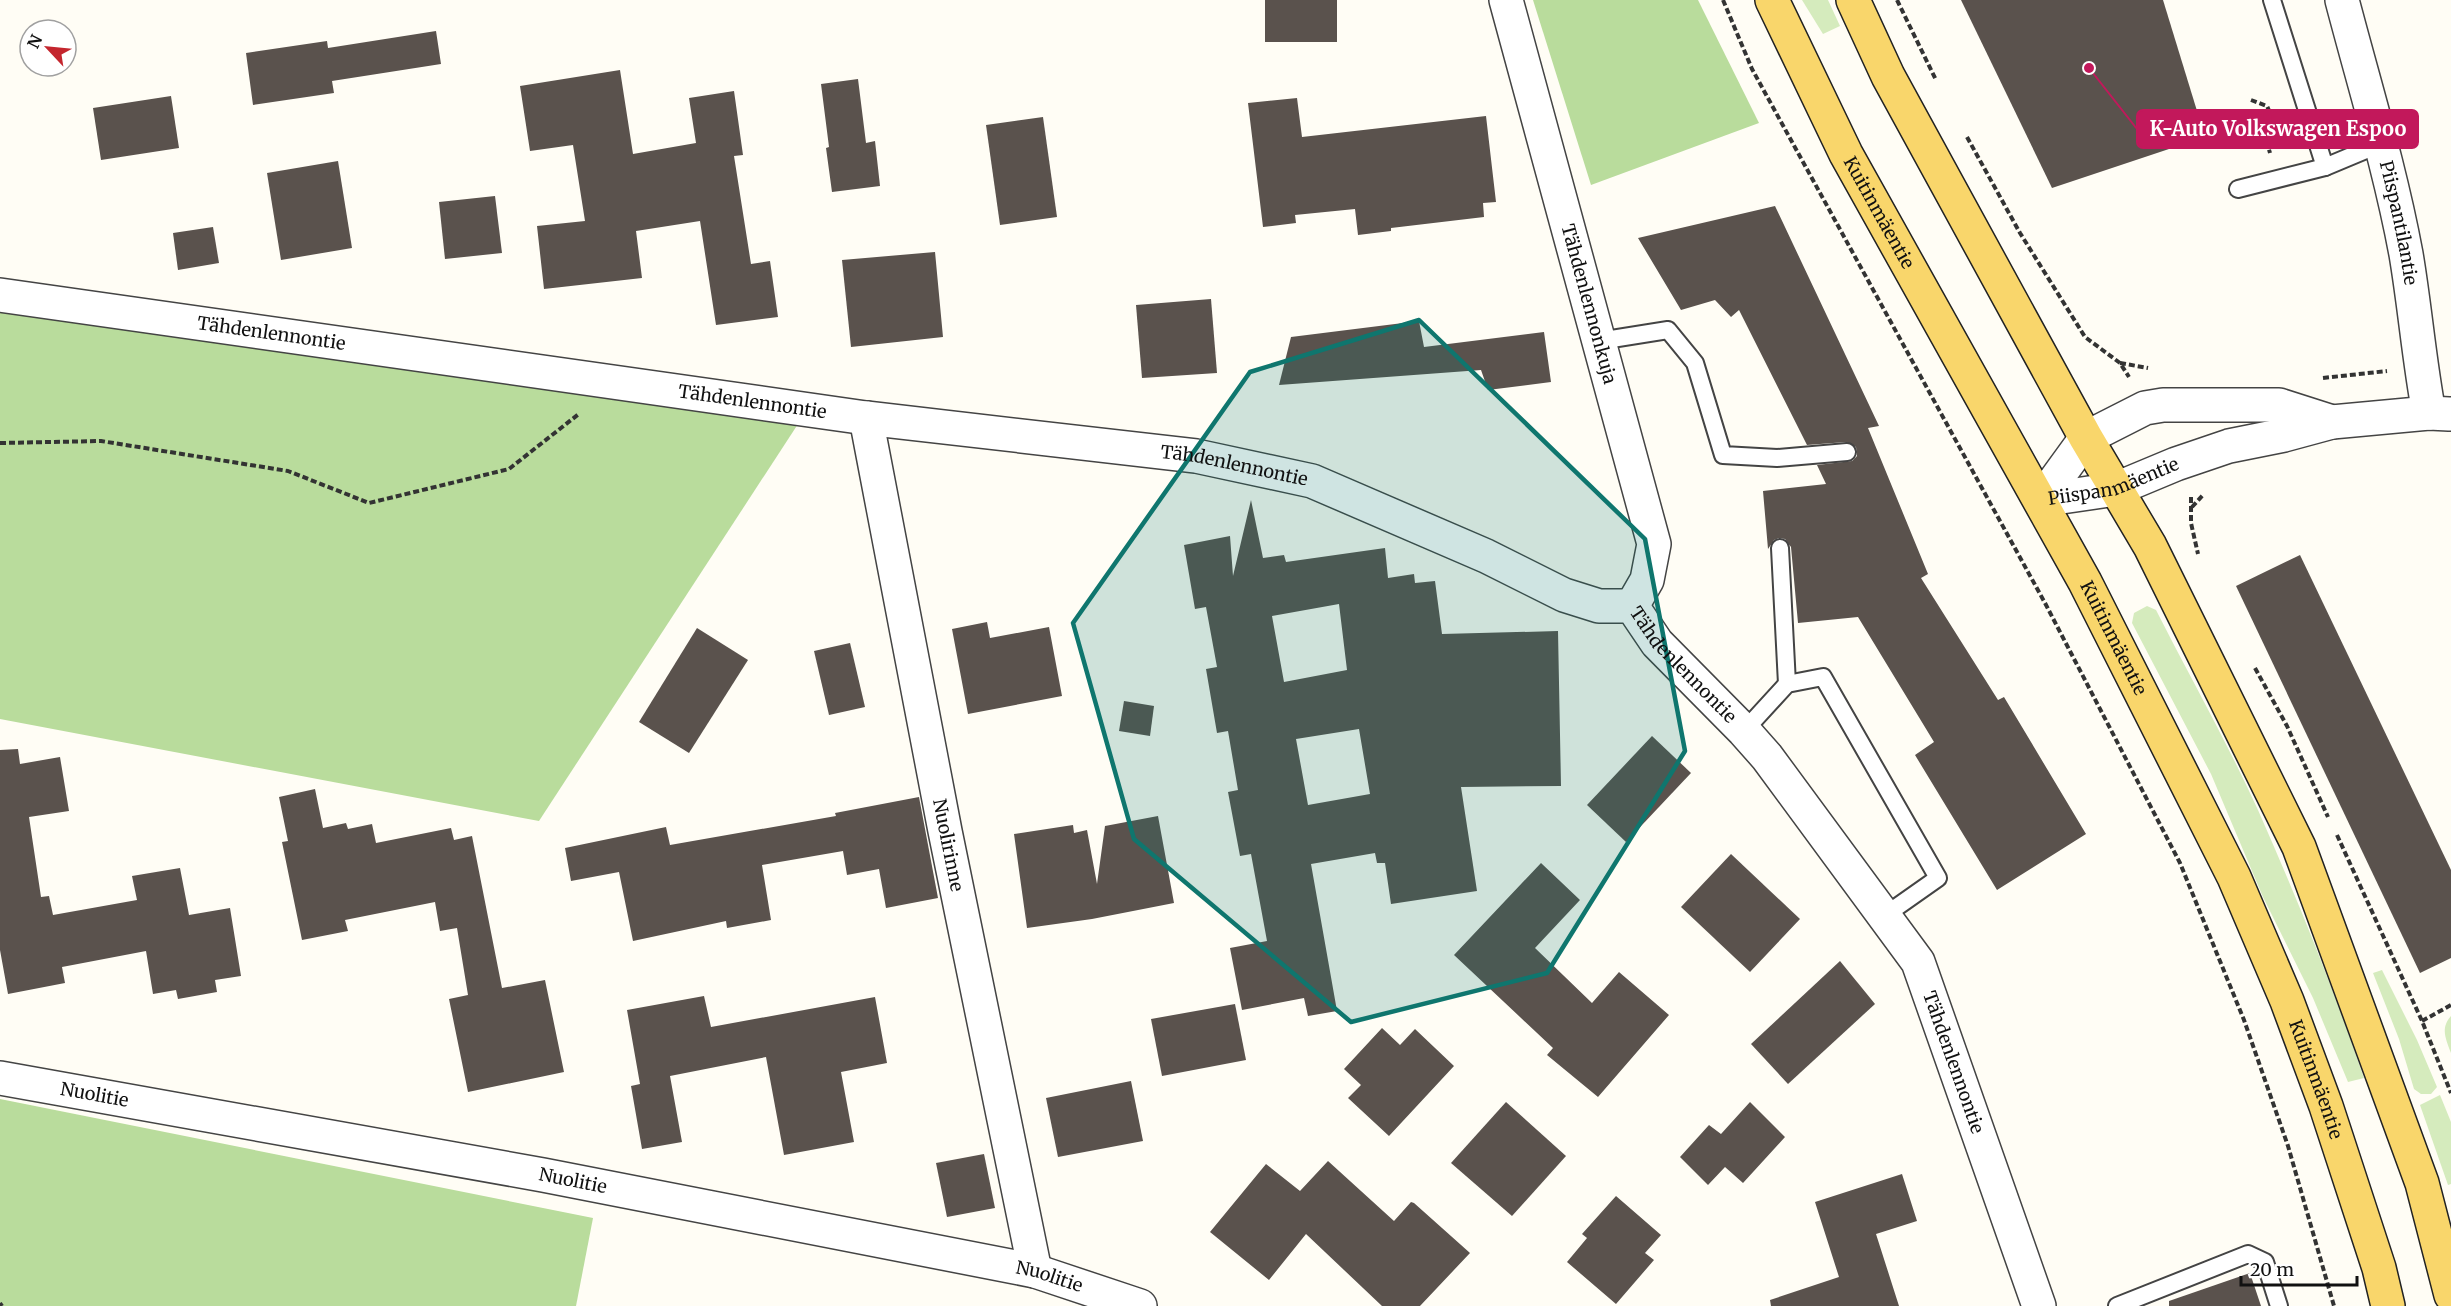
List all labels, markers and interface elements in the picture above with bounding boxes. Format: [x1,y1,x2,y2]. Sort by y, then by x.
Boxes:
north arrow [18,18,78,78]
text: N [23,31,46,51]
callout: K-Auto Volkswagen Espoo [2137,110,2418,148]
text: K-Auto Volkswagen Espoo [2150,116,2407,141]
street label: Kuitinmäentie [1839,152,1920,273]
street label: Piispantilantie [2375,158,2423,287]
street label: Tähdenlennonkuja [1556,221,1622,387]
street label: Tähdenlennontie [196,311,347,355]
street label: Tähdenlennontie [677,379,828,423]
street label: Tähdenlennontie [1159,440,1310,491]
street label: Piispanmäentie [2046,452,2182,510]
street label: Kuitinmäentie [2075,577,2152,699]
street label: Tähdenlennontie [1625,602,1742,728]
street label: Nuolirinne [928,797,969,893]
street label: Tähdenlennontie [1918,988,1989,1137]
street label: Kuitinmäentie [2284,1017,2348,1142]
street label: Nuolitie [59,1077,130,1112]
street label: Nuolitie [537,1162,609,1198]
scale bar [2241,1249,2356,1287]
street label: Nuolitie [1014,1256,1086,1297]
text: 20 m [2250,1258,2294,1281]

